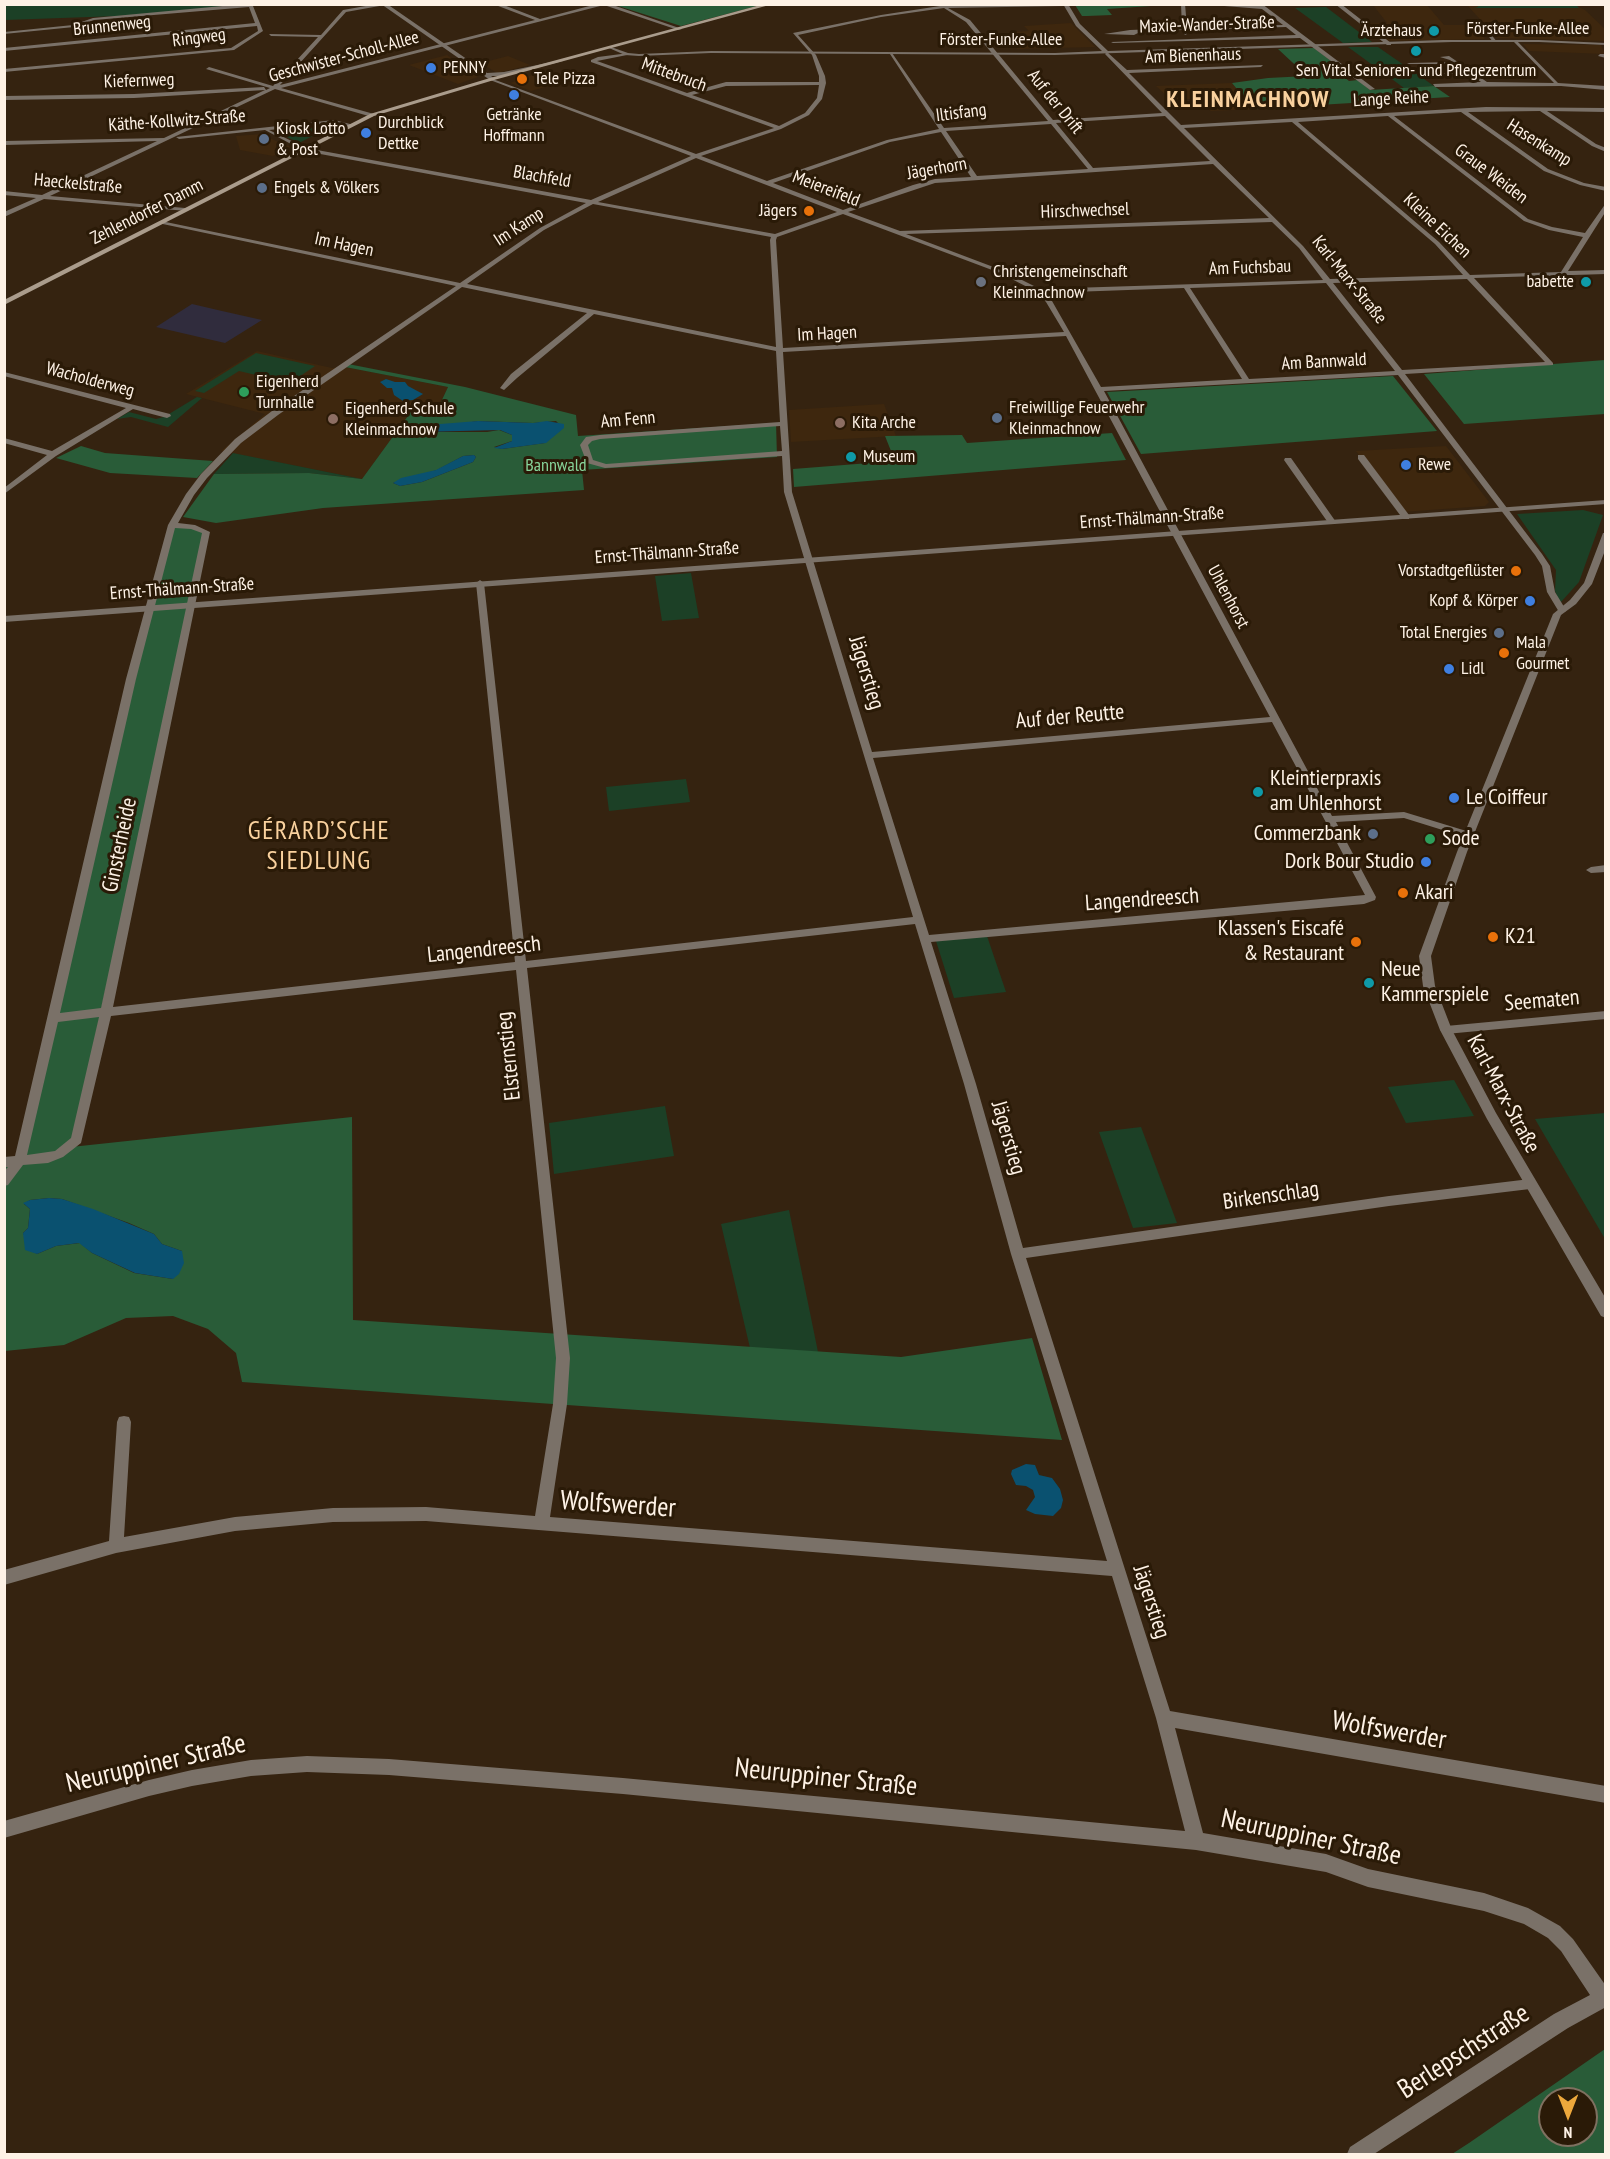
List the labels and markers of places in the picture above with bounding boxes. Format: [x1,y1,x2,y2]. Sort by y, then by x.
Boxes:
place label: Ärztehaus [1361,20,1422,42]
marker: Ärztehaus [1427,24,1441,38]
marker: Sen Vital Senioren- und Pflegezentrum [1409,44,1423,58]
place label: PENNY [443,57,486,79]
place label: Sen Vital Senioren- und Pflegezentrum [1296,60,1536,82]
marker: PENNY [424,61,438,75]
place label: Tele Pizza [534,68,595,90]
marker: Tele Pizza [515,72,529,86]
marker: Getränke Hoffmann [507,88,521,102]
place label: Getränke Hoffmann [483,104,545,146]
place label: Durchblick Dettke [378,112,444,154]
place label: Kiosk Lotto & Post [276,118,345,160]
marker: Durchblick Dettke [359,126,373,140]
marker: Kiosk Lotto & Post [257,132,271,146]
place label: Engels & Völkers [274,177,379,199]
marker: Engels & Völkers [255,181,269,195]
place label: Jägers [759,200,797,222]
marker: Jägers [802,204,816,218]
place label: Christengemeinschaft Kleinmachnow [993,261,1127,304]
place label: babette [1527,271,1574,293]
marker: Christengemeinschaft Kleinmachnow [974,275,988,289]
marker: babette [1579,275,1593,289]
place label: Eigenherd Turnhalle [256,371,319,413]
marker: Eigenherd Turnhalle [237,385,251,399]
place label: Freiwillige Feuerwehr Kleinmachnow [1009,397,1144,440]
place label: Eigenherd-Schule Kleinmachnow [345,398,455,440]
marker: Freiwillige Feuerwehr Kleinmachnow [990,411,1004,425]
marker: Eigenherd-Schule Kleinmachnow [326,412,340,426]
place label: Kita Arche [852,412,916,434]
marker: Kita Arche [833,416,847,430]
place label: Museum [863,446,915,468]
marker: Museum [844,450,858,464]
place label: Rewe [1418,454,1451,476]
marker: Rewe [1399,458,1413,472]
place label: Vorstadtgeflüster [1398,560,1504,582]
marker: Vorstadtgeflüster [1509,564,1523,578]
place label: Kopf & Körper [1429,590,1518,612]
marker: Kopf & Körper [1523,594,1537,608]
place label: Total Energies [1400,622,1487,644]
marker: Total Energies [1492,626,1506,640]
place label: Mala Gourmet [1516,632,1569,674]
marker: Mala Gourmet [1497,646,1511,660]
place label: Lidl [1461,658,1484,680]
marker: Lidl [1442,662,1456,676]
place label: Kleintierpraxis am Uhlenhorst [1270,766,1381,818]
marker: Kleintierpraxis am Uhlenhorst [1251,785,1265,799]
place label: Le Coiffeur [1466,785,1547,811]
marker: Le Coiffeur [1447,791,1461,805]
place label: Commerzbank [1254,821,1361,847]
place label: Sode [1442,826,1480,852]
marker: Commerzbank [1366,827,1380,841]
marker: Sode [1423,832,1437,846]
place label: Dork Bour Studio [1285,849,1414,875]
marker: Dork Bour Studio [1419,855,1433,869]
place label: Akari [1415,880,1454,906]
marker: Akari [1396,886,1410,900]
place label: Klassen's Eiscafé & Restaurant [1218,916,1344,968]
place label: K21 [1505,924,1536,950]
marker: K21 [1486,930,1500,944]
marker: Klassen's Eiscafé & Restaurant [1349,935,1363,949]
place label: Neue Kammerspiele [1381,957,1489,1008]
marker: Neue Kammerspiele [1362,976,1376,990]

